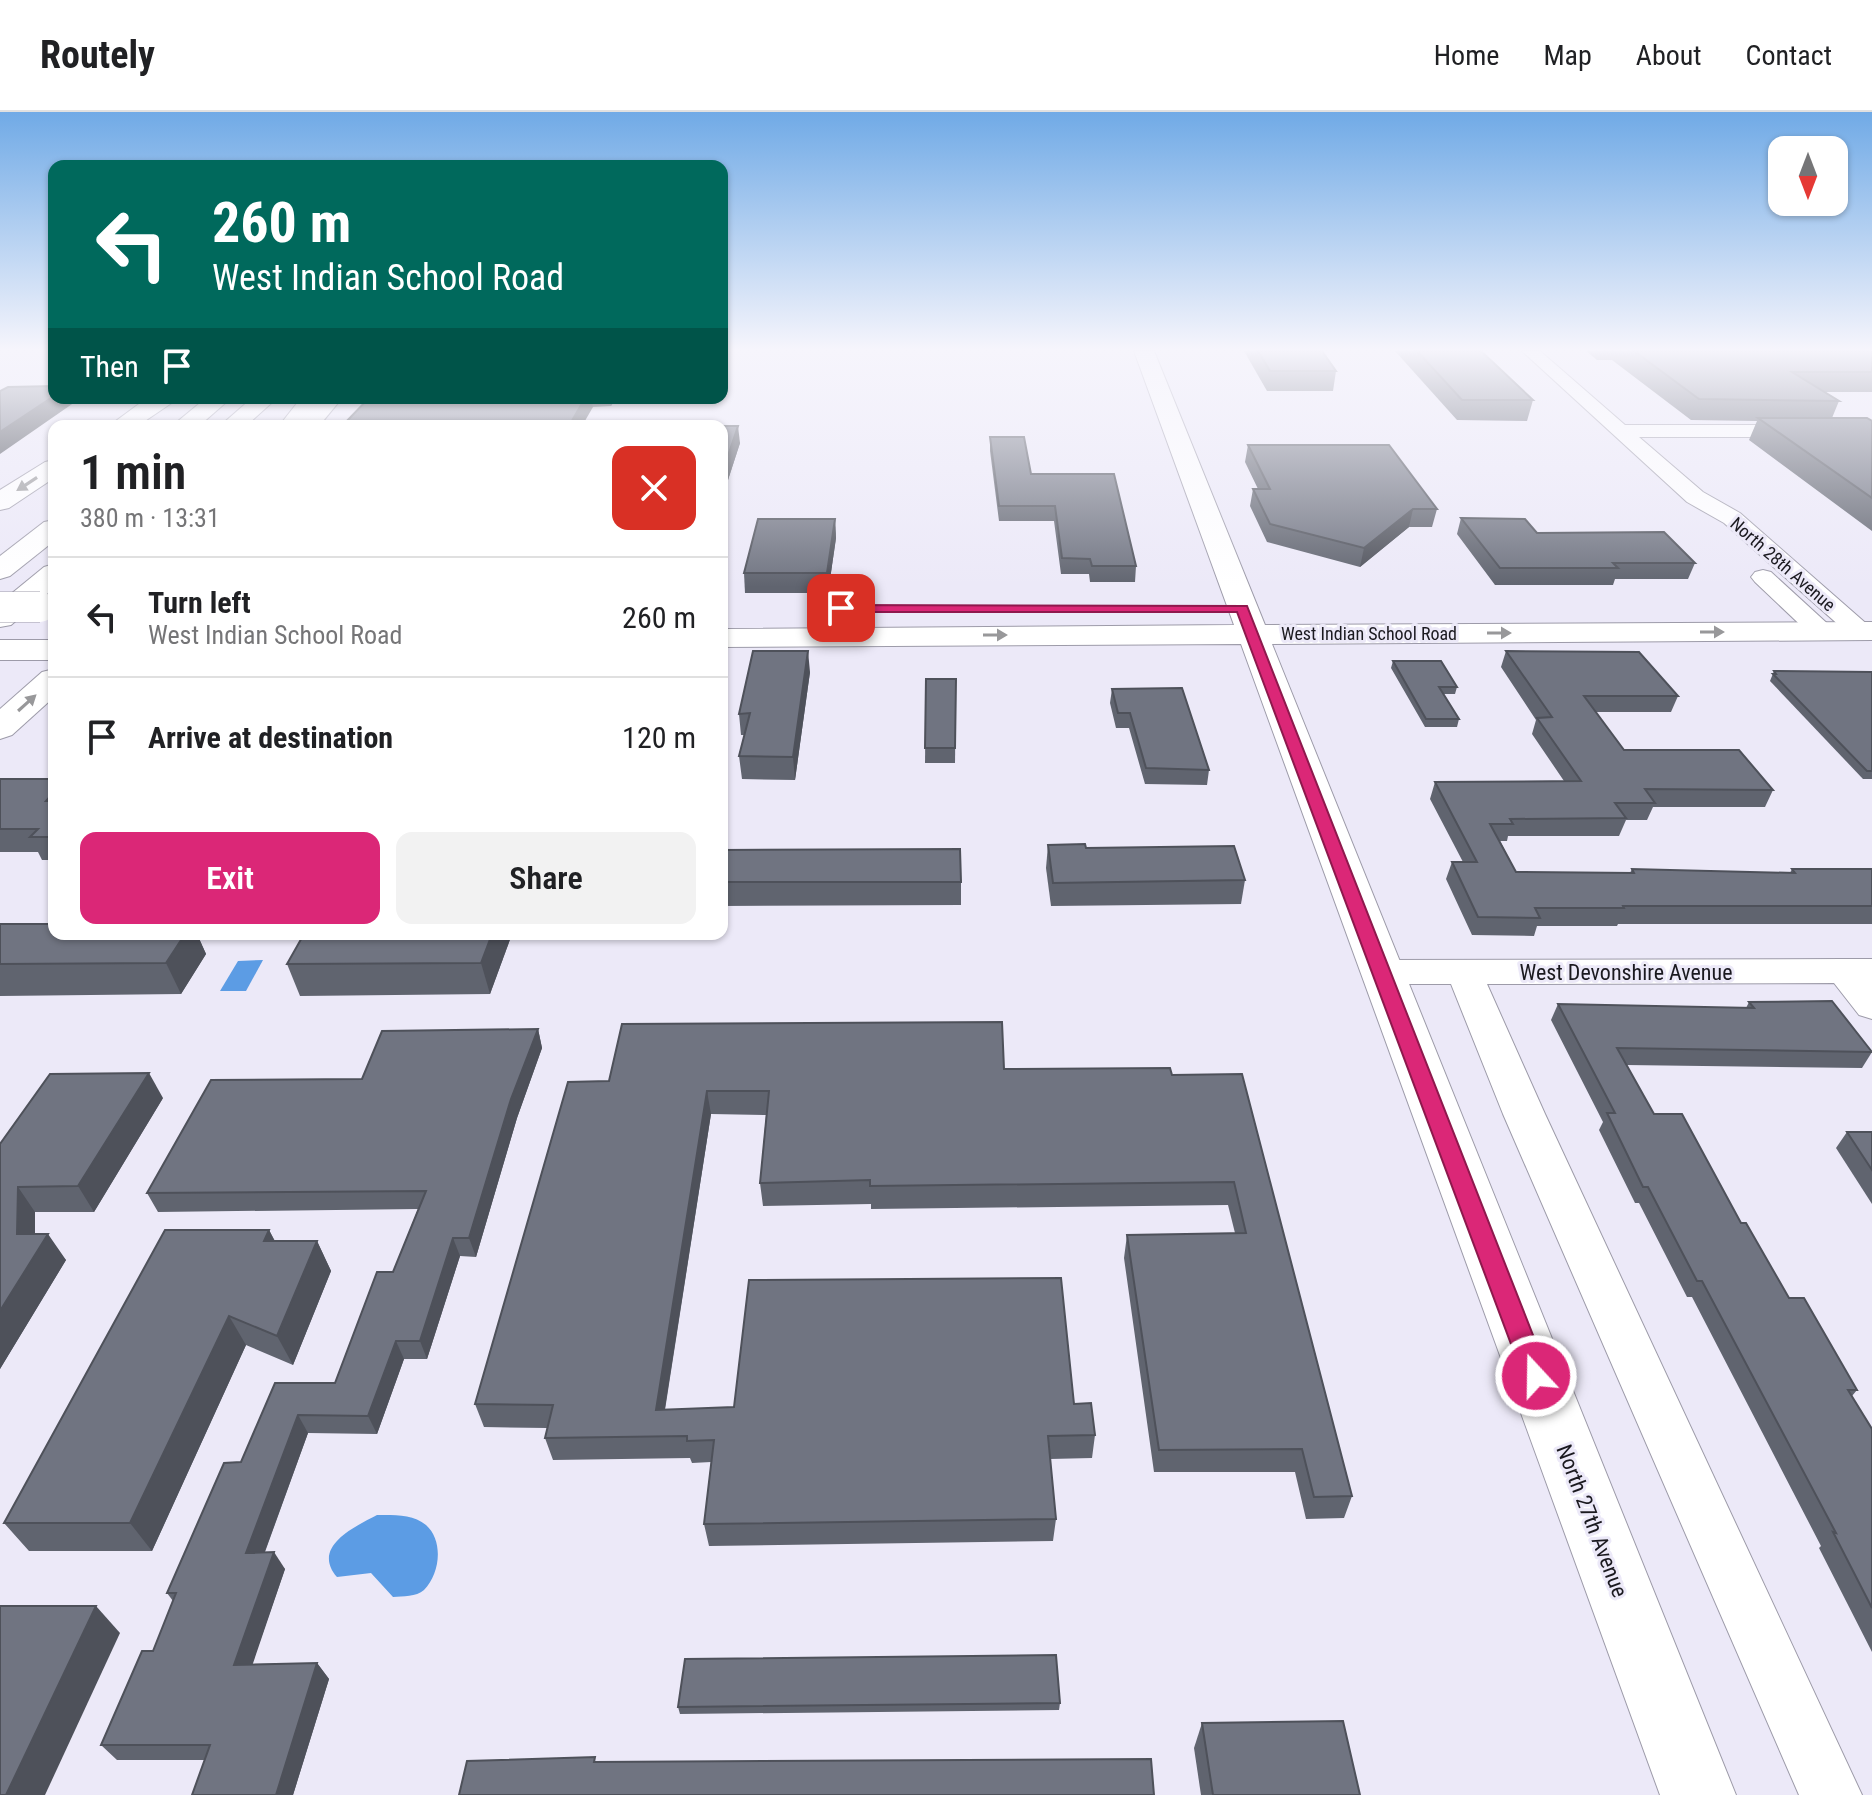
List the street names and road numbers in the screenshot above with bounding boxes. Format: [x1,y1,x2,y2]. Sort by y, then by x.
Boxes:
street label: North 28th Avenue [1726,513,1840,615]
street label: West Indian School Road [1281,623,1457,644]
street label: West Devonshire Avenue [1520,960,1732,985]
street label: North 27th Avenue [1551,1441,1633,1601]

